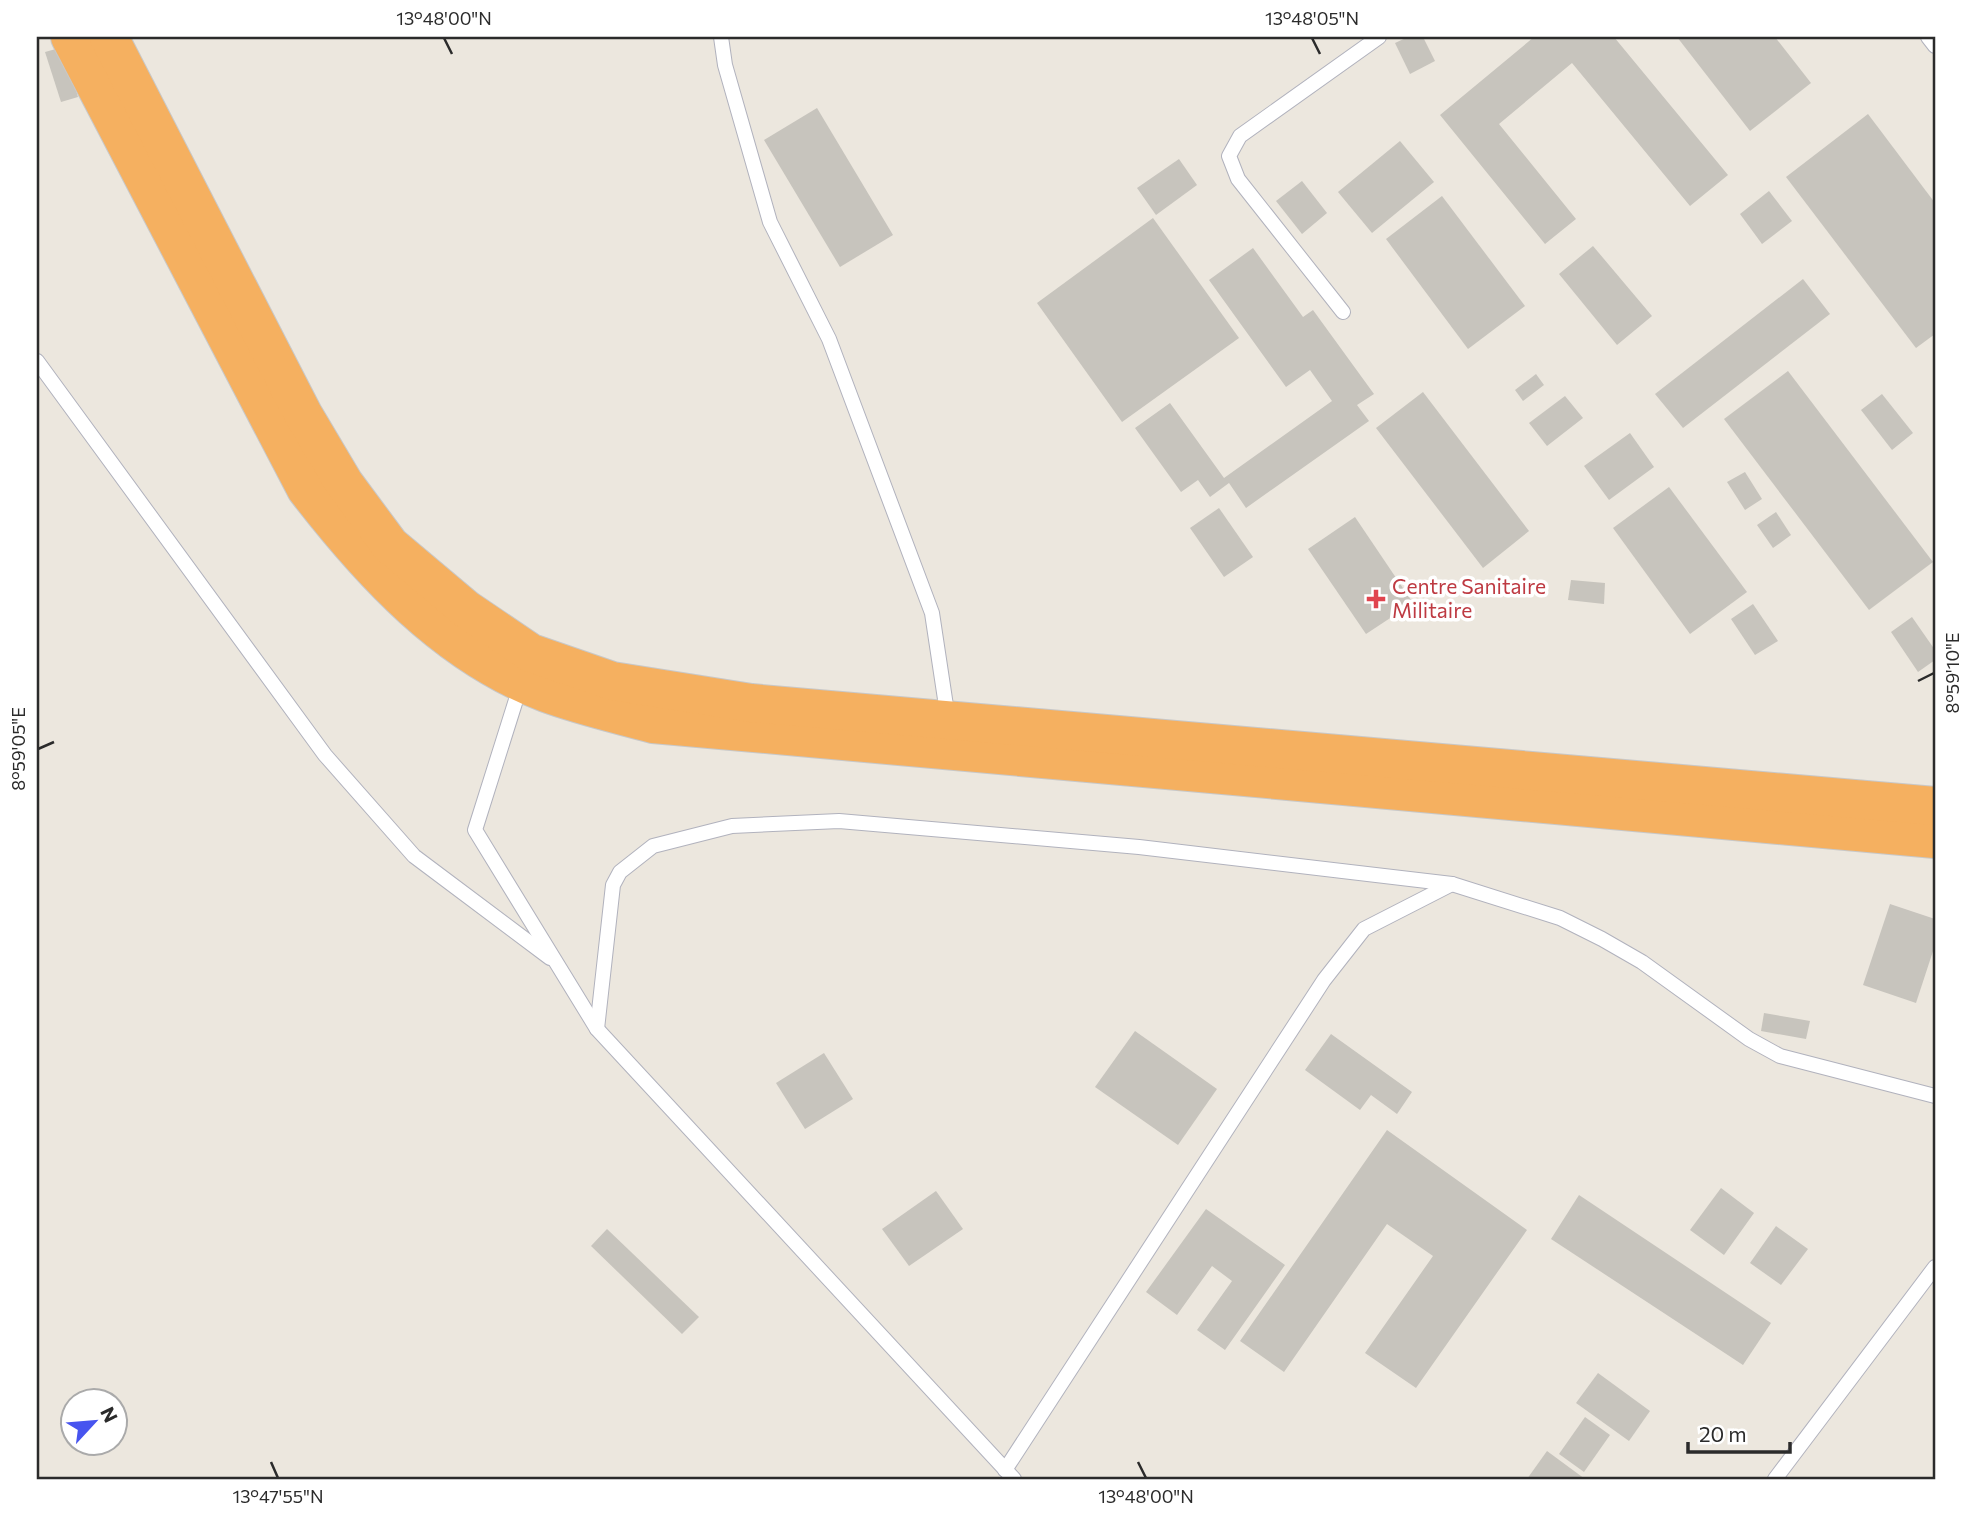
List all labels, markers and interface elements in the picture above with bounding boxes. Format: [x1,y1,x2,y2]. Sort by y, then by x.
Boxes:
text: 13°48'00"N [396,7,492,29]
text: 13°48'05"N [1265,7,1359,29]
place label: Centre Sanitaire Militaire [1392,573,1546,622]
marker: Centre Sanitaire Militaire [1366,589,1386,609]
text: 8°59'10"E [1941,632,1963,714]
text: 8°59'05"E [7,707,29,791]
north arrow [60,1386,130,1456]
text: N [96,1403,123,1426]
scale bar [1688,1411,1790,1455]
text: 20 m [1699,1421,1747,1446]
text: 13°47'55"N [233,1485,323,1507]
text: 13°48'00"N [1098,1485,1194,1507]

